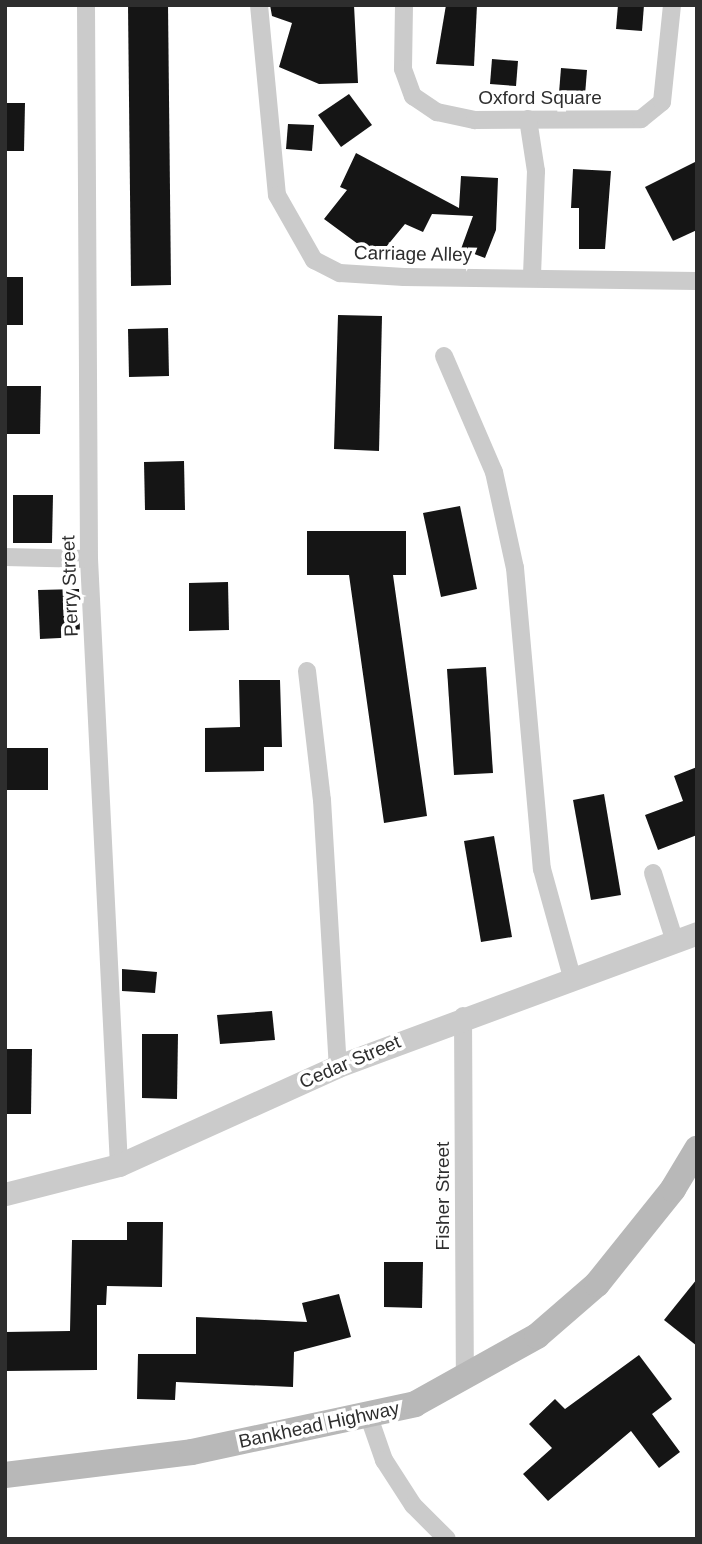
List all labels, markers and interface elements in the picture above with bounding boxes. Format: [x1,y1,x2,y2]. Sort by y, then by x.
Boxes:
street label: Oxford Square [478,87,602,109]
street label: Carriage Alley [353,242,473,266]
street label: Perry Street [57,535,83,637]
street label: Cedar Street [296,1030,404,1094]
street label: Fisher Street [432,1142,454,1250]
street label: Bankhead Highway [237,1397,401,1453]

